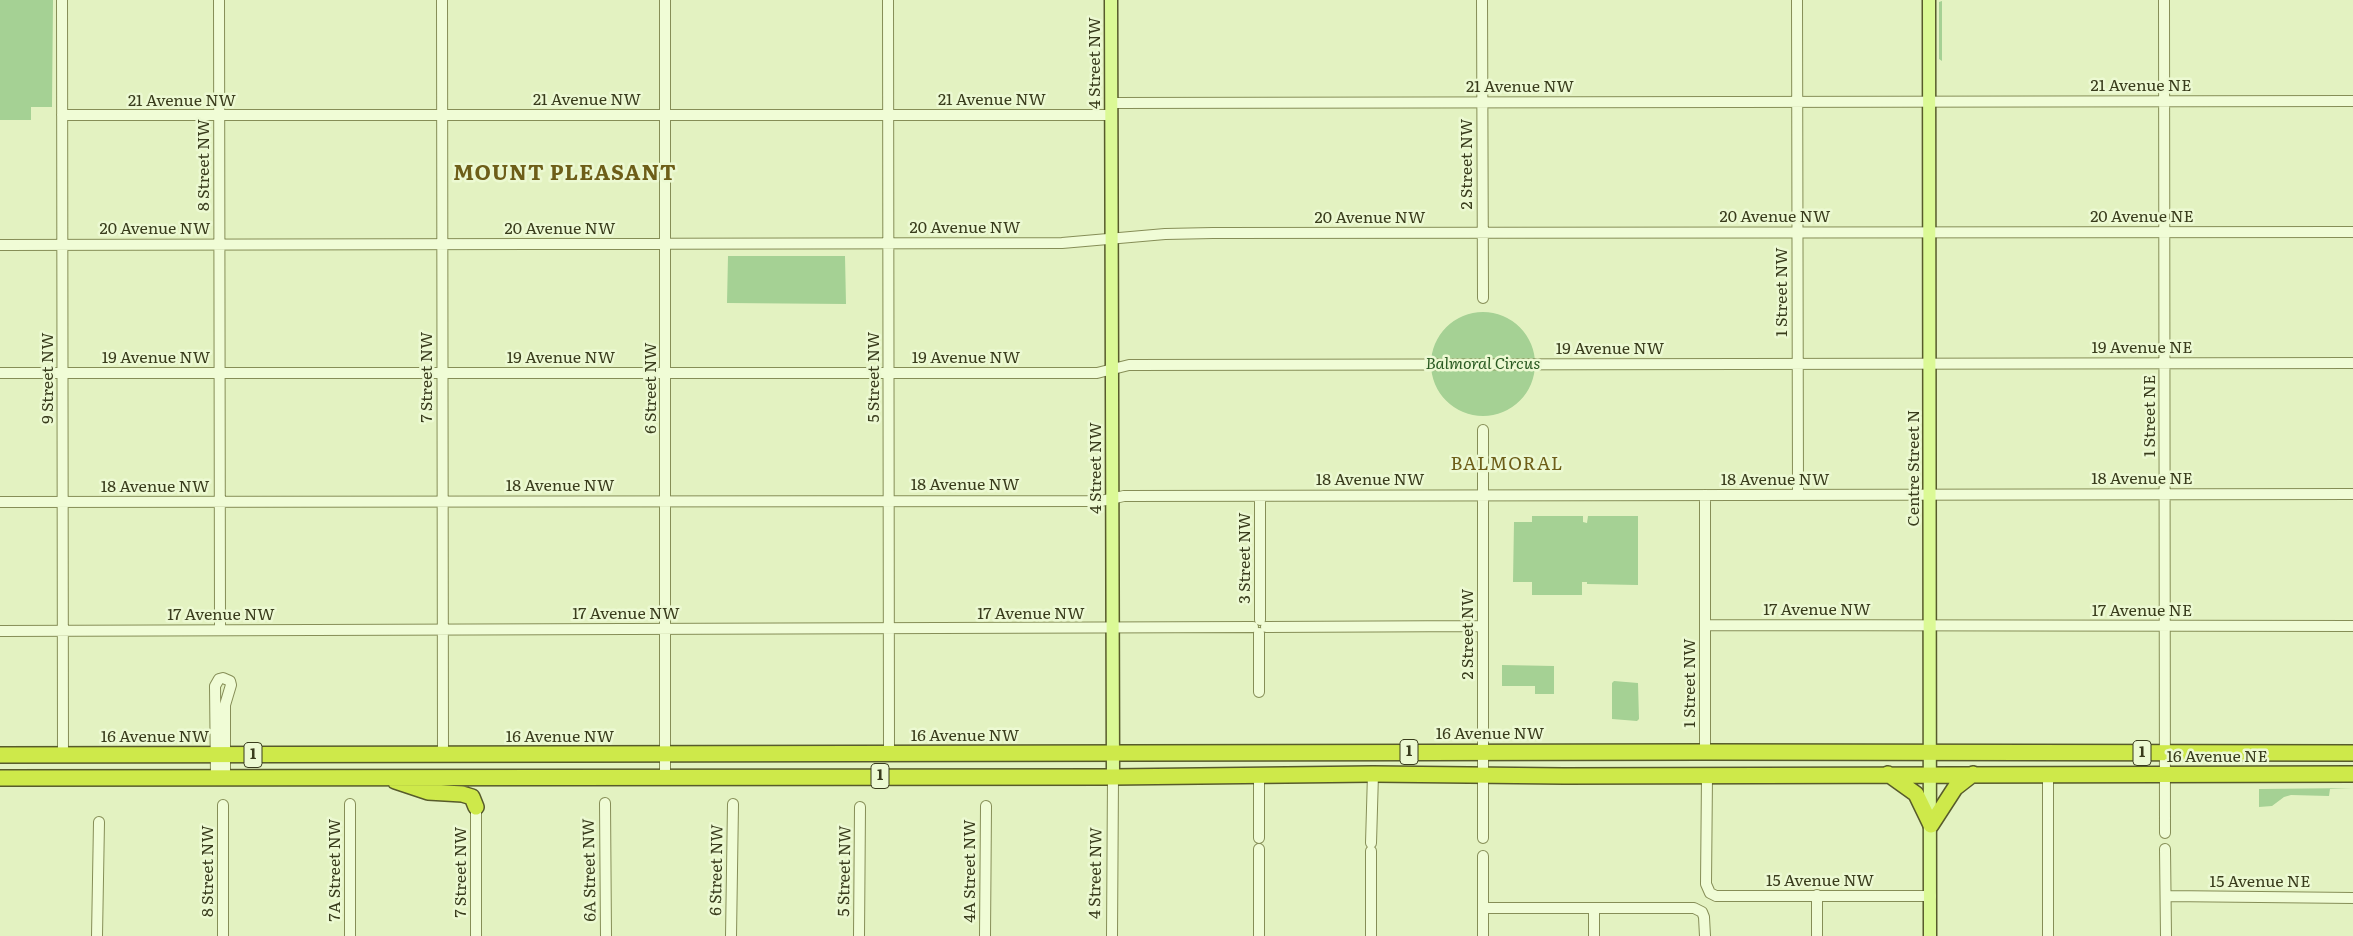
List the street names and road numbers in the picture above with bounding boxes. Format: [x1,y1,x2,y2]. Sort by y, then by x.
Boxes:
street label: 4 Street NW [1085,17,1105,109]
street label: 21 Avenue NE [2091,76,2191,96]
street label: 21 Avenue NW [1466,77,1574,97]
street label: 21 Avenue NW [533,90,641,110]
street label: 21 Avenue NW [938,90,1046,110]
street label: 21 Avenue NW [128,91,236,111]
street label: 2 Street NW [1457,118,1477,210]
street label: 8 Street NW [194,119,214,211]
street label: 20 Avenue NW [1720,207,1830,227]
street label: 20 Avenue NE [2090,207,2194,227]
street label: 20 Avenue NW [1315,208,1425,228]
street label: 20 Avenue NW [910,218,1020,238]
street label: 20 Avenue NW [100,219,210,239]
street label: 20 Avenue NW [505,219,615,239]
street label: 1 Street NW [1772,247,1792,337]
street label: 7 Street NW [417,331,437,423]
street label: 5 Street NW [864,331,884,423]
street label: 9 Street NW [38,332,58,424]
street label: 19 Avenue NE [2091,338,2193,358]
street label: 19 Avenue NW [1556,339,1664,359]
street label: 6 Street NW [641,342,661,434]
street label: 19 Avenue NW [102,348,210,368]
street label: 19 Avenue NW [507,348,615,368]
street label: 19 Avenue NW [912,348,1020,368]
street label: 1 Street NE [2140,375,2160,457]
street label: Centre Street N [1904,410,1924,526]
street label: 4 Street NW [1086,422,1106,514]
street label: 18 Avenue NE [2091,469,2193,489]
street label: 18 Avenue NW [1316,470,1424,490]
street label: 18 Avenue NW [1721,470,1829,490]
street label: 18 Avenue NW [911,475,1019,495]
street label: 18 Avenue NW [506,476,614,496]
street label: 18 Avenue NW [101,477,209,497]
street label: 3 Street NW [1235,512,1255,604]
street label: 2 Street NW [1458,588,1478,680]
street label: 17 Avenue NW [1763,600,1871,620]
street label: 17 Avenue NE [2092,601,2192,621]
street label: 17 Avenue NW [572,604,680,624]
street label: 17 Avenue NW [977,604,1085,624]
street label: 17 Avenue NW [167,605,275,625]
street label: 1 Street NW [1680,638,1700,728]
street label: 16 Avenue NW [1436,724,1544,744]
street label: 16 Avenue NW [911,726,1019,746]
street label: 16 Avenue NW [101,727,209,747]
street label: 16 Avenue NW [506,727,614,747]
road number: 1 [1400,740,1418,764]
road number: 1 [2133,740,2151,766]
road number: 1 [244,742,262,768]
street label: 16 Avenue NE [2166,747,2268,767]
road number: 1 [871,764,889,788]
street label: 6A Street NW [579,818,601,922]
street label: 7A Street NW [325,819,345,921]
street label: 4A Street NW [960,819,980,923]
street label: 6 Street NW [707,824,727,916]
street label: 8 Street NW [198,825,218,917]
street label: 5 Street NW [835,825,855,917]
street label: 7 Street NW [451,826,471,918]
street label: 4 Street NW [1086,827,1106,919]
street label: 15 Avenue NW [1766,871,1874,891]
street label: 15 Avenue NE [2210,872,2310,892]

